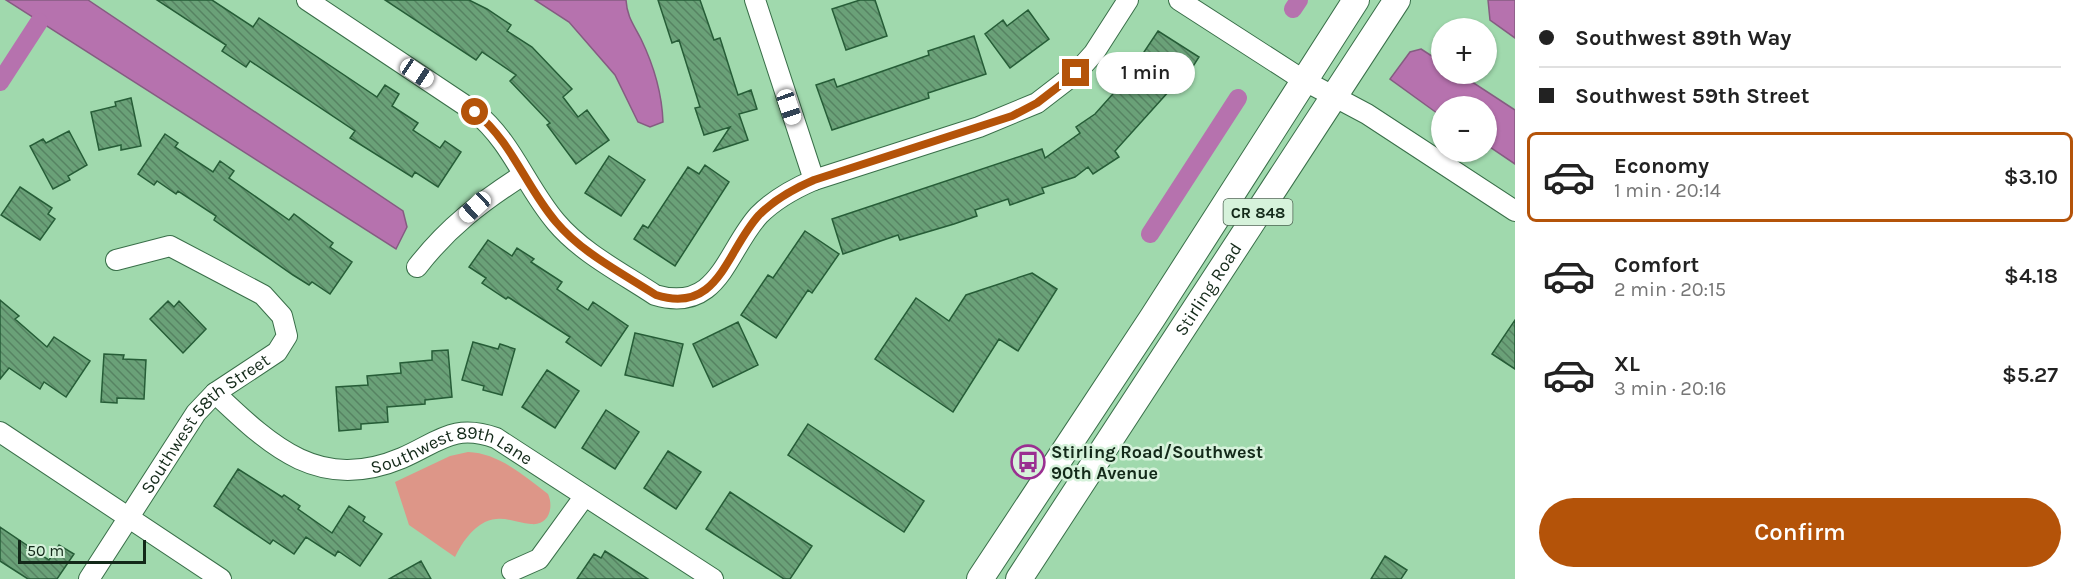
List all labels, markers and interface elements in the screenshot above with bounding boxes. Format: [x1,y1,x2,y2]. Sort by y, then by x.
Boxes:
map controls [1431,18,1497,162]
button: + [1431,18,1497,84]
text: Southwest 89th Way [1575,25,1791,51]
callout: 1 min [1097,52,1196,94]
car [397,55,437,91]
route end [1062,59,1089,86]
text: 1 min [1121,61,1170,84]
text: Southwest 59th Street [1575,83,1809,109]
car [775,87,803,127]
button: − [1431,96,1497,162]
route start [461,98,488,125]
icon: car [1542,150,1596,204]
text: Economy [1614,153,1709,179]
text: $3.10 [2004,164,2058,190]
text: 1 min · 20:14 [1614,179,1721,202]
car [456,188,494,226]
road number: CR 848 [1224,199,1292,225]
street label: Stirling Road [1170,239,1247,340]
icon: car [1542,249,1596,303]
text: Comfort [1614,252,1699,278]
text: $4.18 [2004,263,2058,289]
text: 2 min · 20:15 [1614,278,1726,301]
icon: car [1542,348,1596,402]
street label: Southwest 58th Street [136,349,274,498]
text: XL [1614,351,1640,377]
text: $5.27 [2002,362,2058,388]
text: 3 min · 20:16 [1614,377,1727,400]
text: Southwest 89th Lane [368,421,537,479]
place label: Stirling Road/Southwest 90th Avenue [1051,441,1263,484]
bus stop icon: Stirling Road/Southwest 90th Avenue [1010,444,1046,480]
street label: Southwest 89th Lane [364,454,538,478]
button: Confirm [1539,498,2061,567]
scale bar [18,537,146,564]
text: 50 m [27,541,64,560]

